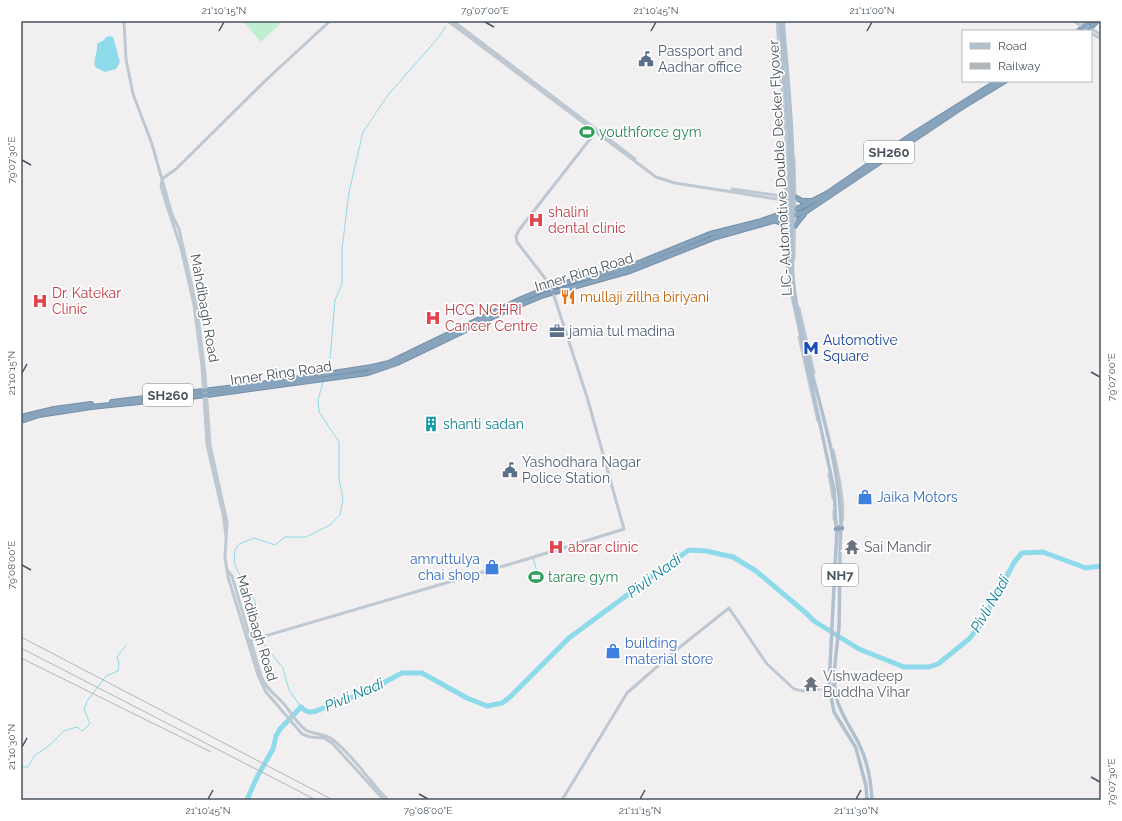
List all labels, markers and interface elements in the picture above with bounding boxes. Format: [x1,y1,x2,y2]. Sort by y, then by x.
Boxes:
text: 21°10'15"N [202,5,246,16]
text: 79°07'00"E [461,5,509,16]
text: 21°10'45"N [633,5,679,16]
text: 21°11'00"N [849,5,895,16]
legend [962,30,1092,82]
street label: LIC- Automotive Double Decker Flyover [765,39,795,296]
text: Road [998,39,1027,53]
place label: Passport and Aadhar office [658,43,742,75]
public building icon: Passport and Aadhar office [637,50,655,68]
text: Railway [998,59,1041,73]
sports icon: youthforce gym [578,123,596,141]
place label: youthforce gym [599,124,702,140]
text: 79°07'30"E [6,136,17,184]
road number: SH260 [864,141,914,163]
place label: shalini dental clinic [548,204,626,236]
hospital icon: shalini dental clinic [527,211,545,229]
street label: Inner Ring Road [533,249,635,295]
street label: Mahdibagh Road [188,252,222,364]
place label: Dr. Katekar Clinic [52,285,121,317]
restaurant icon: mullaji zillha biriyani [559,288,577,306]
place label: mullaji zillha biriyani [580,289,709,305]
hospital icon: Dr. Katekar Clinic [31,292,49,310]
place label: HCG NCHRI Cancer Centre [445,302,538,334]
hospital icon: HCG NCHRI Cancer Centre [424,309,442,327]
office icon: jamia tul madina [548,322,566,340]
place label: jamia tul madina [567,323,675,339]
place label: Automotive Square [823,332,898,364]
metro station icon: Automotive Square [802,339,820,357]
text: 21°10'15"N [6,351,17,395]
text: 79°07'00"E [1106,353,1117,401]
street label: Inner Ring Road [229,358,333,388]
road number: SH260 [143,384,193,406]
building icon: shanti sadan [422,415,440,433]
place label: shanti sadan [443,416,524,432]
place label: Yashodhara Nagar Police Station [522,454,641,486]
public building icon: Yashodhara Nagar Police Station [501,461,519,479]
shop icon: Jaika Motors [856,488,874,506]
place label: Jaika Motors [877,489,958,505]
hospital icon: abrar clinic [547,538,565,556]
temple icon: Sai Mandir [843,538,861,556]
place label: abrar clinic [568,539,639,555]
place label: Sai Mandir [864,539,932,555]
text: 79°08'00"E [6,541,17,589]
water label: Pivli Nadi [623,550,685,602]
place label: amruttulya chai shop [410,551,480,583]
shop icon: amruttulya chai shop [483,558,501,576]
road number: NH7 [822,564,858,586]
sports icon: tarare gym [527,568,545,586]
place label: tarare gym [548,569,618,585]
water label: Pivli Nadi [967,572,1014,636]
street label: Mahdibagh Road [233,573,281,683]
place label: building material store [625,635,713,667]
shop icon: building material store [604,642,622,660]
place label: Vishwadeep Buddha Vihar [823,668,910,700]
water label: Pivli Nadi [322,674,387,716]
temple icon: Vishwadeep Buddha Vihar [802,675,820,693]
text: 21°10'30"N [6,724,17,770]
text: 79°07'30"E [1106,758,1117,806]
text: 21°10'45"N [185,805,231,816]
text: 79°08'00"E [404,805,452,816]
text: 21°11'15"N [619,805,661,816]
text: 21°11'30"N [834,805,878,816]

